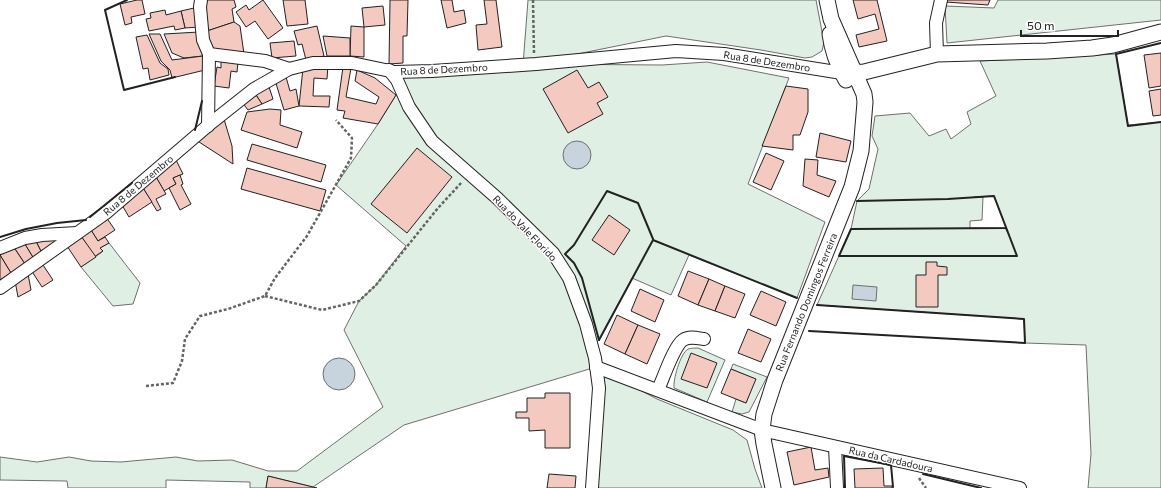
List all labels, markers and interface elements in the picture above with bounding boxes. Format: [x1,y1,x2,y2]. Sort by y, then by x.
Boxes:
scale bar [1021,12,1118,38]
text: 50 m [1027,18,1055,32]
street label: Rua 8 de Dezembro [723,48,811,74]
street label: Rua 8 de Dezembro [400,61,488,77]
street label: Rua 8 de Dezembro [101,152,175,218]
street label: Rua do Vale Florido [490,193,560,263]
street label: Rua Fernando Domingos Ferreira [773,231,839,373]
street label: Rua da Cardadoura [848,444,934,474]

